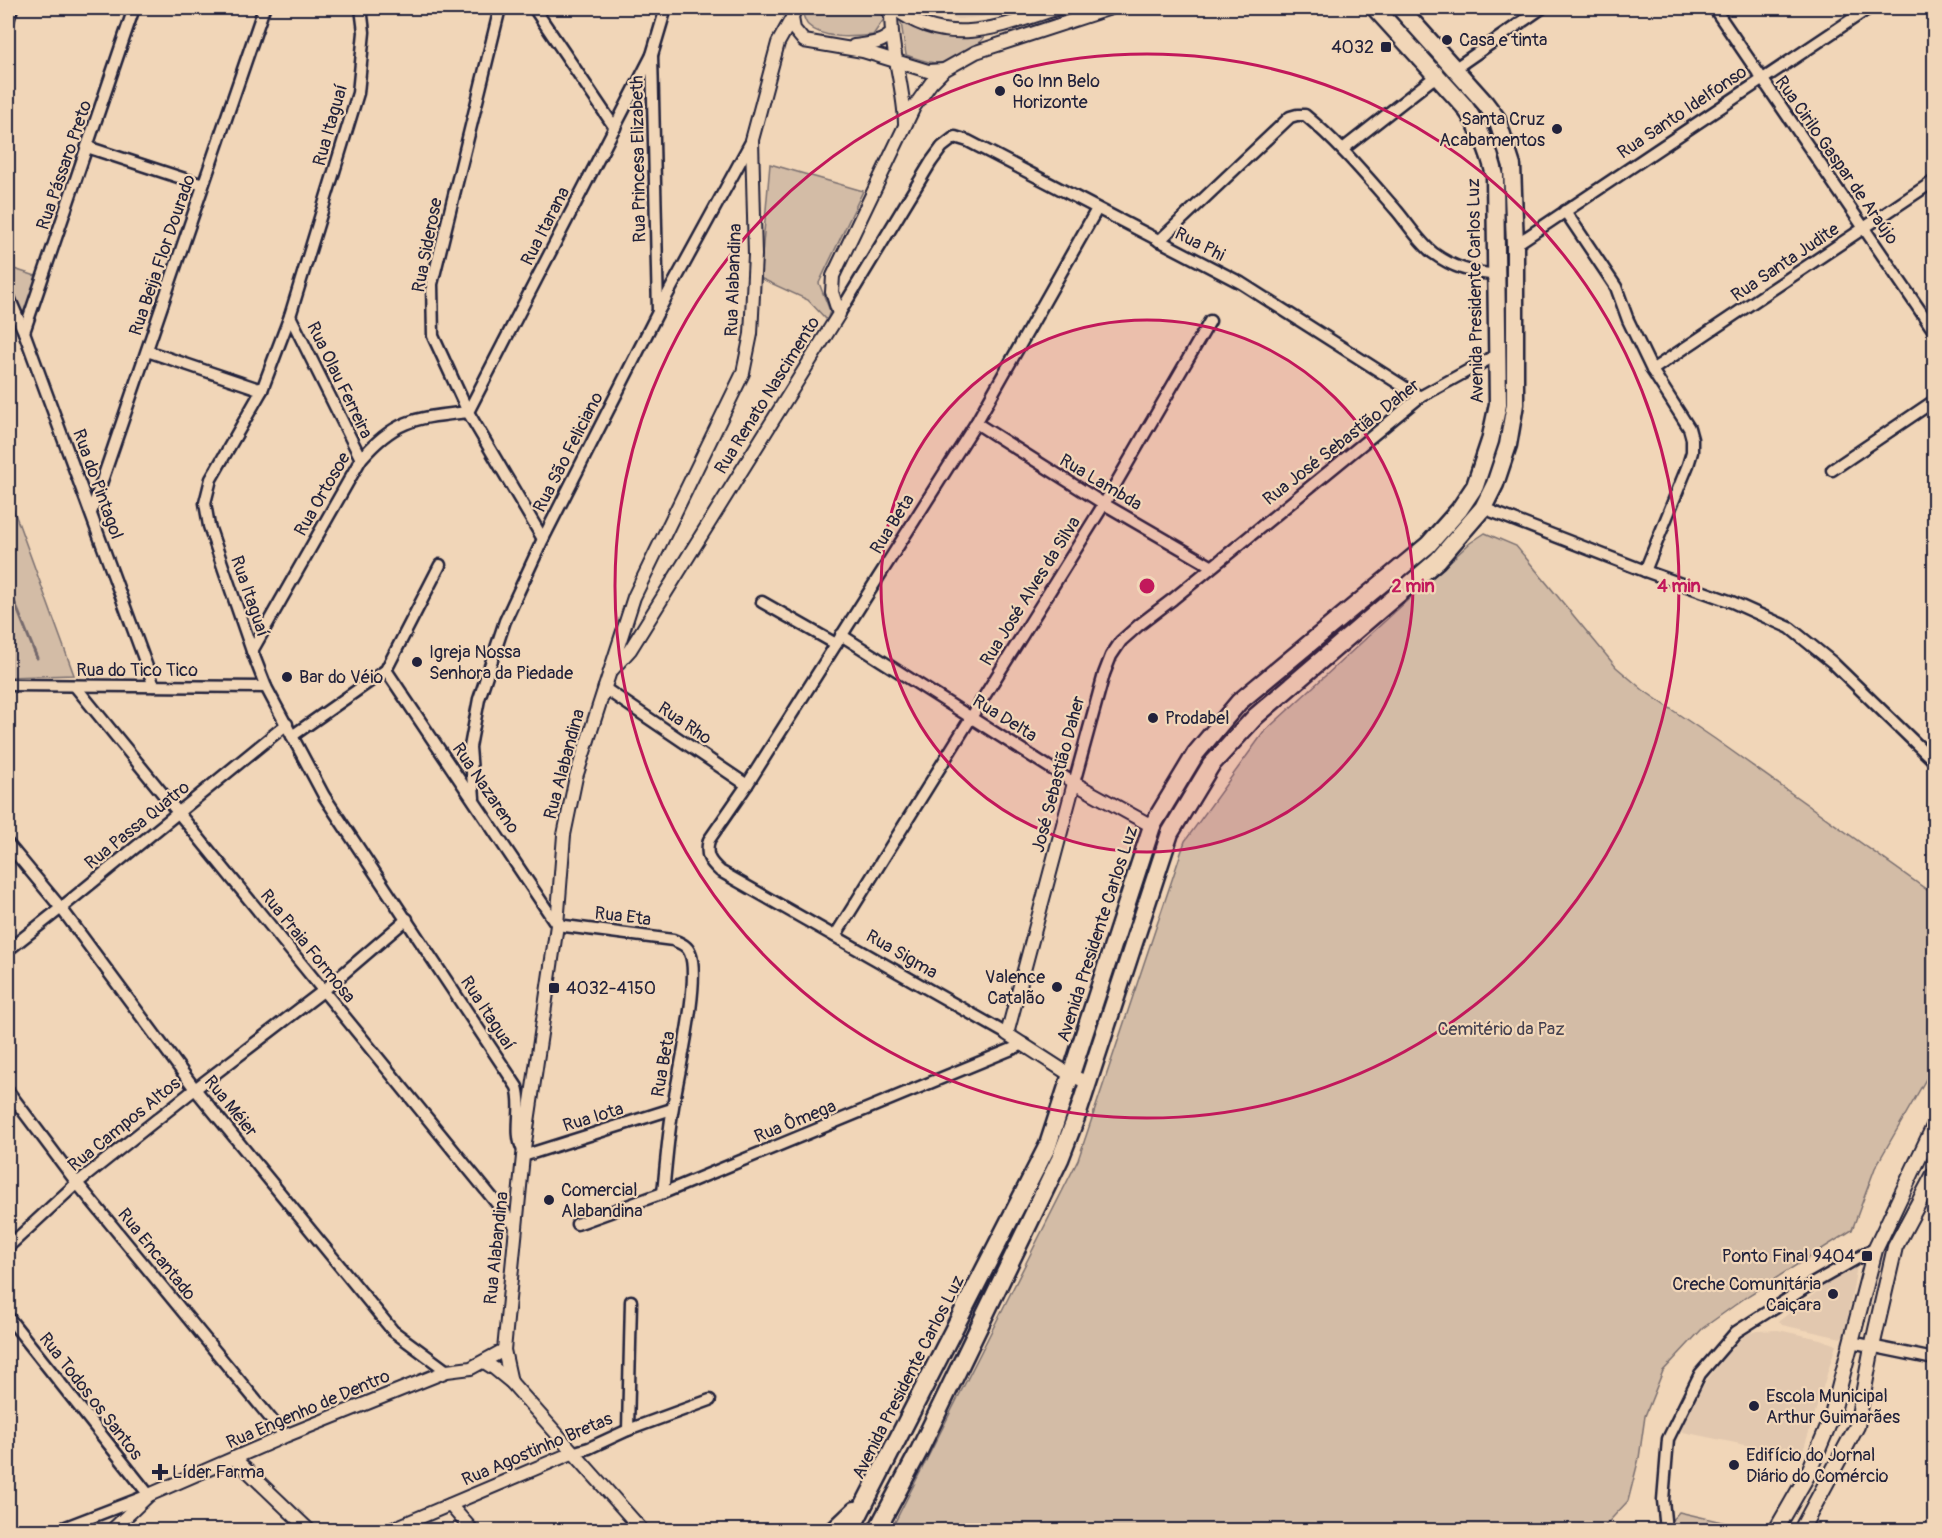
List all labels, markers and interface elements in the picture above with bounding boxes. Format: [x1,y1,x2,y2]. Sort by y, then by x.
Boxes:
place label: Casa e tinta [1459,29,1548,52]
marker: Casa e tinta [1440,33,1454,47]
place label: 4032 [1331,36,1374,59]
marker: 4032 [1379,40,1393,54]
street label: Rua Santo Idelfonso [1613,60,1752,164]
place label: Go Inn Belo Horizonte [1012,70,1100,114]
street label: Rua Cirilo Gaspar de Araújo [1770,72,1904,249]
street label: Rua Princesa Elizabeth [626,75,651,243]
street label: Rua Itaguaí [308,82,353,169]
marker: Go Inn Belo Horizonte [993,84,1007,98]
street label: Rua Pássaro Preto [32,97,98,233]
place label: Santa Cruz Acabamentos [1439,108,1545,152]
marker: Santa Cruz Acabamentos [1550,122,1564,136]
street label: Rua Beija Flor Dourado [124,171,201,339]
street label: Avenida Presidente Carlos Luz [1462,178,1489,404]
street label: Rua Itarana [516,183,575,269]
street label: Rua Siderose [407,196,448,294]
street label: Rua Santa Judite [1727,218,1844,307]
street label: Rua Phi [1171,222,1229,267]
street label: Rua Alabandina [720,223,747,337]
street label: Rua Renato Nascimento [710,312,825,478]
street label: Rua Olau Ferreira [301,318,378,442]
street label: Rua José Sebastião Daher [1258,374,1425,511]
street label: Rua São Feliciano [528,388,609,516]
street label: Rua do Pintagol [67,426,128,542]
street label: Rua Ortosoe [289,448,356,540]
street label: Rua Lambda [1055,449,1146,516]
street label: Rua Beta [865,490,920,559]
street label: Rua José Alves da Silva [975,512,1086,670]
street label: Rua Itaguaí [225,553,274,640]
text: 2 min [1391,575,1435,598]
text: 4 min [1657,575,1701,598]
centre of rings [1137,576,1157,596]
place label: Igreja Nossa Senhora da Piedade [429,641,573,685]
marker: Igreja Nossa Senhora da Piedade [410,655,424,669]
street label: Rua do Tico Tico [76,659,198,682]
place label: Bar do Véio [299,666,383,689]
marker: Bar do Véio [280,670,294,684]
street label: Rua Delta [968,690,1041,747]
street label: José Sebastião Daher [1027,693,1091,855]
street label: Rua Rho [653,697,716,750]
street label: Rua Alabandina [539,706,590,822]
place label: Prodabel [1165,707,1230,730]
marker: Prodabel [1146,711,1160,725]
street label: Rua Nazareno [447,738,525,838]
street label: Rua Passa Quatro [80,776,195,875]
street label: Avenida Presidente Carlos Luz [1052,823,1143,1045]
street label: Rua Praia Formosa [255,885,361,1008]
street label: Rua Eta [593,902,653,931]
street label: Rua Sigma [862,925,942,984]
place label: Valence Catalão [985,966,1045,1010]
street label: Rua Itaguaí [455,972,520,1055]
place label: 4032-4150 [566,977,656,1000]
marker: Valence Catalão [1050,980,1064,994]
marker: 4032-4150 [547,981,561,995]
park label: Cemitério da Paz [1437,1018,1565,1041]
street label: Rua Beta [646,1029,681,1099]
street label: Rua Méier [199,1071,263,1142]
street label: Rua Campos Altos [63,1072,185,1177]
street label: Rua Ômega [751,1095,839,1148]
street label: Rua Iota [560,1097,626,1138]
place label: Comercial Alabandina [561,1179,643,1223]
street label: Rua Alabandina [479,1190,514,1306]
marker: Comercial Alabandina [542,1193,556,1207]
street label: Rua Encantado [112,1204,201,1305]
place label: Ponto Final 9404 [1722,1245,1856,1268]
marker: Ponto Final 9404 [1860,1249,1874,1263]
street label: Avenida Presidente Carlos Luz [847,1272,970,1483]
place label: Creche Comunitária Caiçara [1672,1273,1821,1317]
marker: Creche Comunitária Caiçara [1826,1287,1840,1301]
street label: Rua Todos os Santos [34,1328,148,1465]
street label: Rua Engenho de Dentro [223,1364,394,1454]
place label: Escola Municipal Arthur Guimarães [1766,1385,1900,1429]
marker: Escola Municipal Arthur Guimarães [1747,1399,1761,1413]
street label: Rua Agostinho Bretas [458,1407,616,1492]
place label: Edifício do Jornal Diário do Comércio [1746,1444,1889,1488]
marker: Edifício do Jornal Diário do Comércio [1727,1458,1741,1472]
place label: Líder Farma [172,1461,264,1484]
marker: Líder Farma [153,1465,167,1479]

